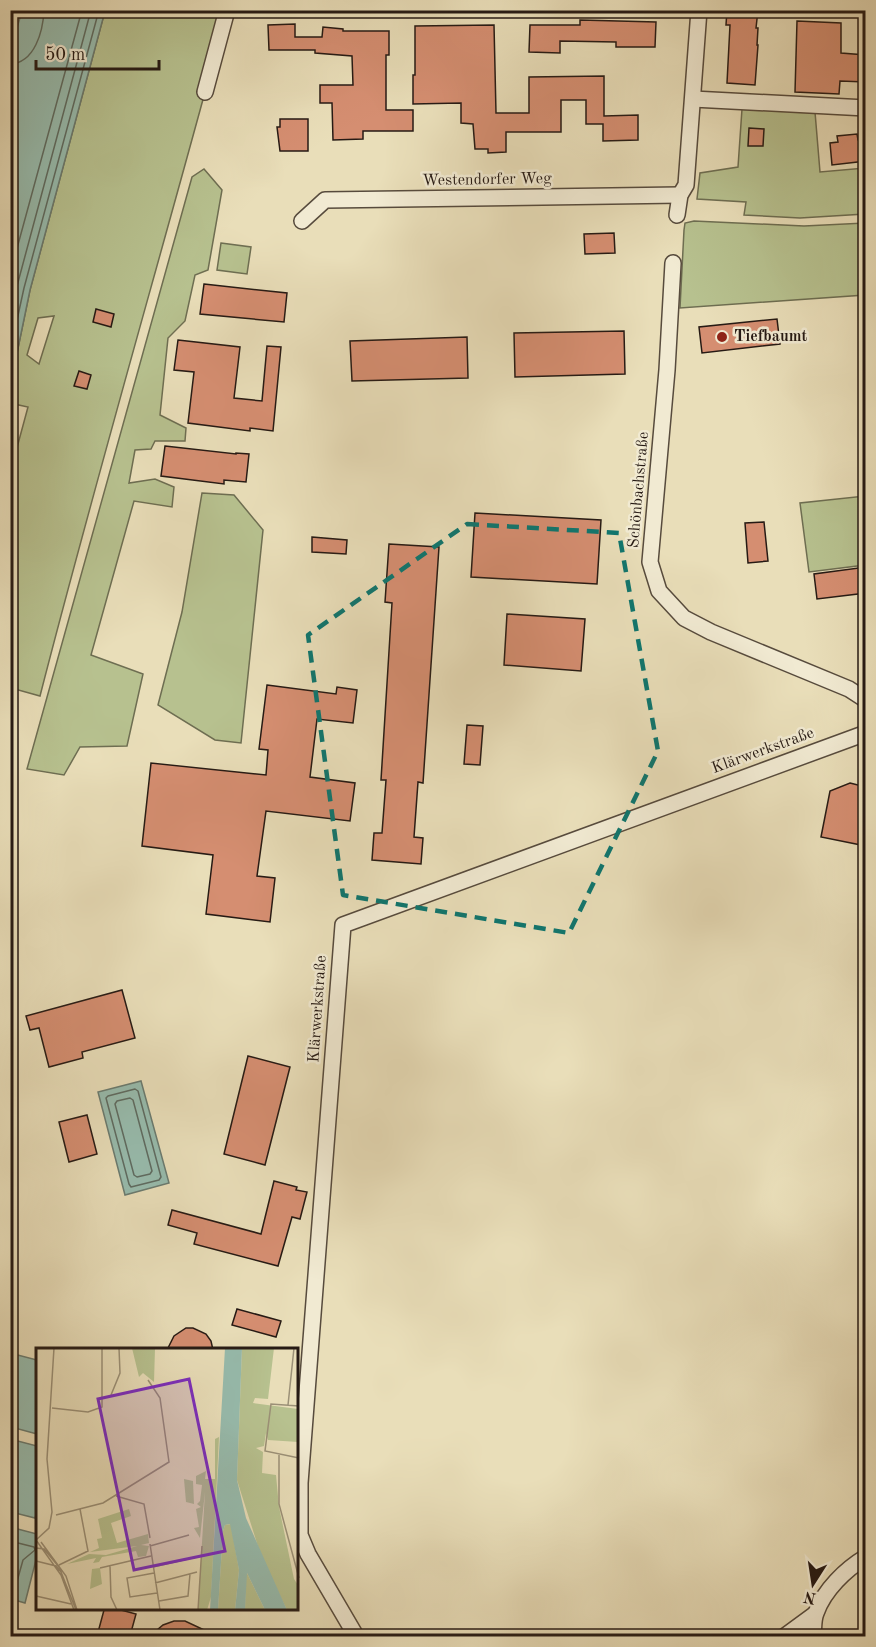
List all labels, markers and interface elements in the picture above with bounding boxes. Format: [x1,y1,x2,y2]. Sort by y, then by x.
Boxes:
scale bar [36,33,159,71]
text: 50 m [45,46,85,64]
street label: Westendorfer Weg [422,171,552,189]
place label: Tiefbaumt [734,329,808,345]
marker: Tiefbaumt [715,330,729,344]
street label: Schönbachstraße [626,431,652,549]
street label: Klärwerkstraße [710,725,816,777]
street label: Klärwerkstraße [306,955,330,1063]
inset map [36,1348,298,1611]
north arrow [783,1554,843,1614]
text: N [802,1587,818,1606]

